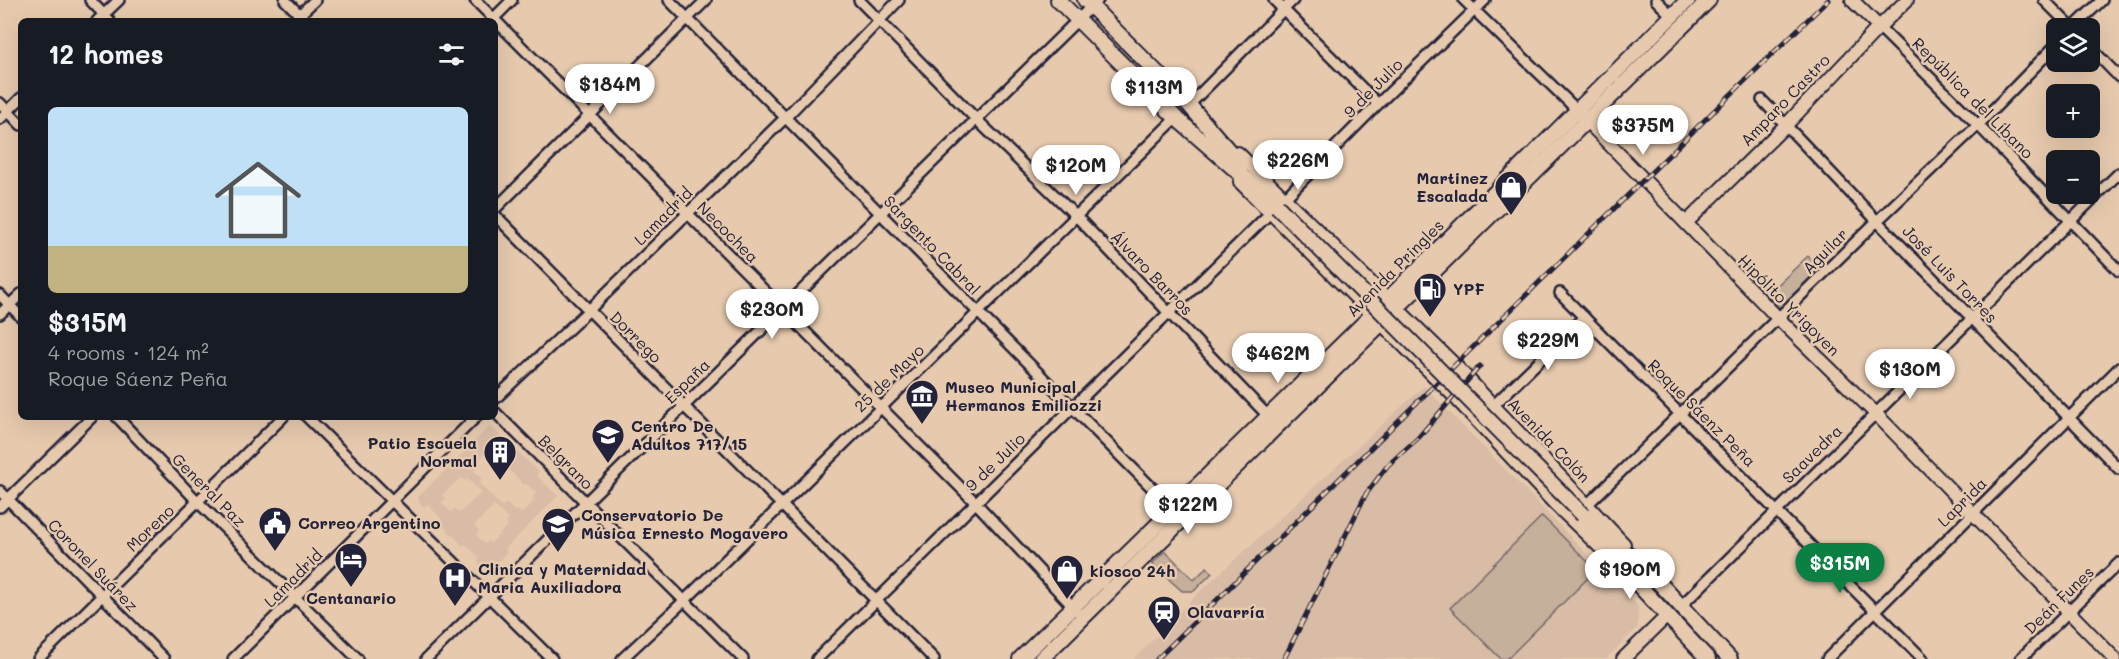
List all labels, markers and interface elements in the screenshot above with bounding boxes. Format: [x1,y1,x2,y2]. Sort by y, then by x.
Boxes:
map controls [2046,18,2100,204]
button: layers [2046,18,2100,72]
street label: República del Líbano [1908,32,2039,163]
text: 12 homes [48,37,164,71]
icon: filters [435,38,468,71]
street label: Amparo Castro [1735,49,1834,150]
street label: 9 de Julio [1338,53,1407,122]
pin: $184M [568,64,652,115]
pin: $113M [1112,67,1196,118]
text: $184M [579,70,641,96]
text: $113M [1125,73,1183,99]
button: + [2046,84,2100,138]
pin: $375M [1601,105,1685,156]
text: $375M [1611,111,1675,137]
pin: $226M [1256,140,1340,191]
pin: $120M [1034,145,1118,196]
icon: home [204,146,312,254]
text: $226M [1267,146,1330,172]
button: − [2046,150,2100,204]
text: $120M [1045,151,1107,177]
place label: Martinez Escalada [1416,167,1488,206]
shop icon: Martinez Escalada [1493,169,1529,216]
street label: Lamadrid [629,182,696,249]
street label: Sargento Cabral [880,190,985,299]
street label: Necochea [693,196,764,267]
street label: Avenida Pringles [1341,214,1448,321]
street label: José Luis Torres [1898,220,2002,327]
street label: Aguilar [1797,223,1852,278]
street label: Álvaro Barros [1107,226,1198,319]
street label: Hipólito Yrigoyen [1734,249,1845,360]
fuel station icon: YPF [1412,271,1448,318]
place label: YPF [1453,278,1485,299]
pin: $230M [730,289,814,340]
text: $230M [740,295,804,321]
text: $315M [48,305,127,339]
street label: Dorrego [606,306,667,367]
pin: $229M [1506,320,1590,371]
text: $229M [1517,326,1579,352]
pin: $462M [1236,333,1320,384]
text: 4 rooms · 124 m² [48,339,209,365]
street label: 25 de Mayo [849,339,928,416]
text: $462M [1246,339,1310,365]
pin: $130M [1868,349,1952,400]
street label: España [659,354,714,408]
street label: Roque Sáenz Peña [1644,354,1761,471]
text: $130M [1879,355,1941,381]
text: Roque Sáenz Peña [48,365,228,391]
place label: Museo Municipal Hermanos Emiliozzi [945,376,1102,415]
museum icon: Museo Municipal Hermanos Emiliozzi [904,378,940,425]
street label: Avenida Colón [1504,393,1595,487]
place label: Centro De Adultos 717/15 [631,415,747,454]
school or university icon: Centro De Adultos 717/15 [590,417,626,464]
street label: Saavedra [1777,420,1846,487]
street label: 9 de Julio [960,428,1029,495]
street label: Belgrano [534,430,598,494]
place label: Patio Escuela Normal [368,432,477,471]
building icon: Patio Escuela Normal [482,434,518,481]
street label: General Paz [168,448,251,531]
street label: Laprida [1933,473,1991,531]
pin: $122M [1146,484,1230,535]
text: $122M [1158,490,1218,516]
street label: Moreno [121,500,178,556]
place label: Conservatorio De Música Ernesto Mogavero [581,504,788,543]
public building icon: Correo Argentino [257,505,293,552]
school or university icon: Conservatorio De Música Ernesto Mogavero [540,506,576,553]
place label: Correo Argentino [298,512,441,533]
street label: Coronel Suárez [44,514,143,616]
hotel icon: Centanario [333,541,369,588]
pin: $315M [1798,543,1882,594]
street label: Lamadrid [259,544,326,611]
pin: $190M [1588,549,1672,600]
text: $315M [1809,549,1871,575]
shop icon: kiosco 24h [1049,553,1085,600]
text: $190M [1599,555,1661,581]
place label: Clinica y Maternidad Maria Auxiliadora [478,558,646,597]
hospital icon: Clinica y Maternidad Maria Auxiliadora [437,560,473,607]
place label: kiosco 24h [1090,560,1175,581]
street label: Deán Funes [2019,561,2098,638]
place label: Centanario [306,587,396,608]
station icon: Olavarría [1146,594,1182,641]
place label: Olavarría [1187,601,1265,622]

